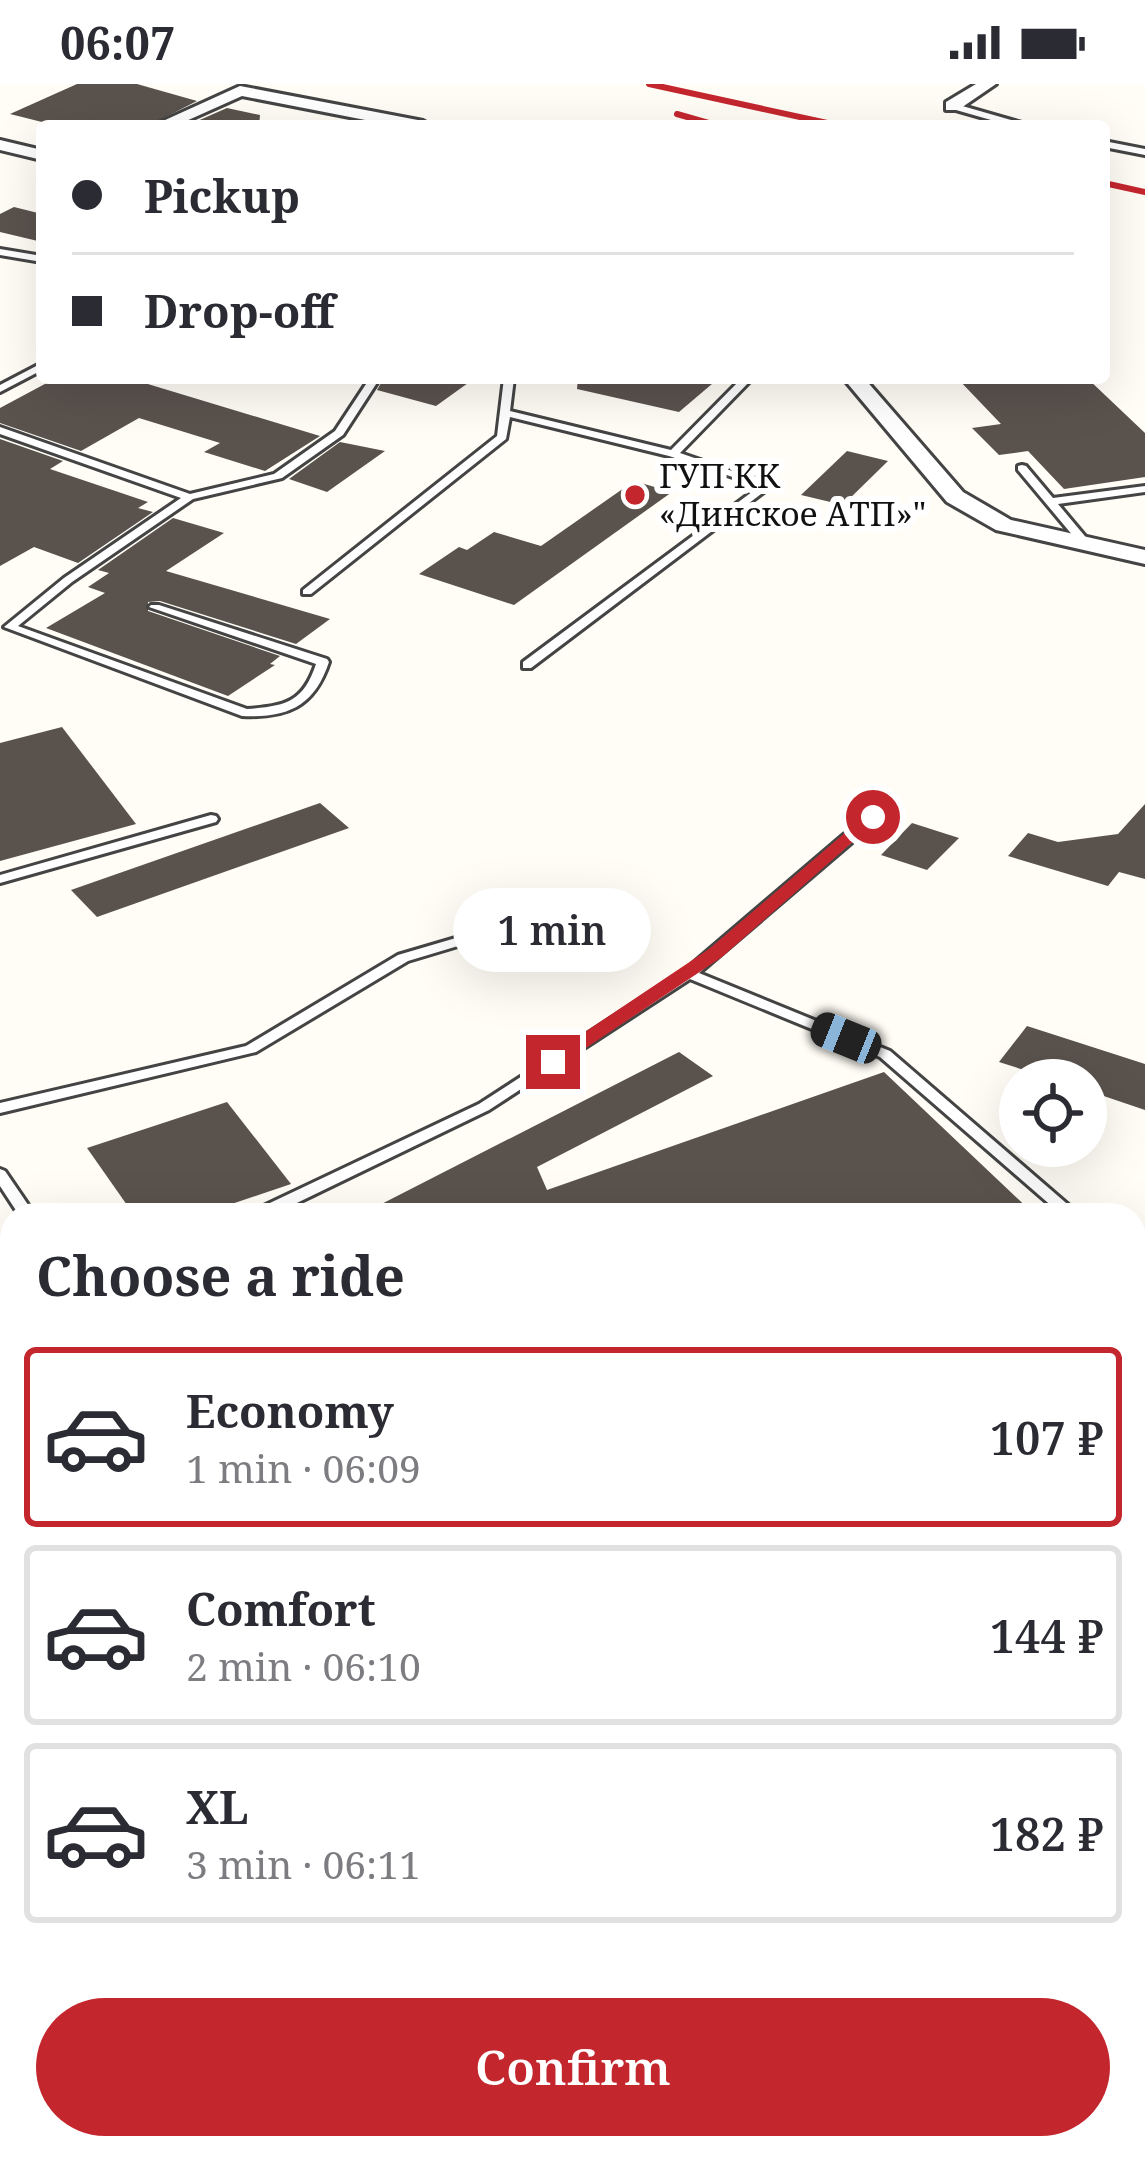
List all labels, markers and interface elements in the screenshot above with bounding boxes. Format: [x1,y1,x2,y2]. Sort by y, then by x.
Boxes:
text: 06:07 [60,12,175,73]
text: Pickup [144,165,300,226]
text: Drop-off [144,280,335,341]
place label: ГУП КК «Динское АТП»" [659,453,926,536]
marker: ГУП КК «Динское АТП»" [622,482,648,508]
route start [846,790,900,844]
callout: 1 min [454,888,652,972]
text: 1 min [498,903,606,956]
car [806,1008,886,1068]
route end [526,1035,580,1089]
map controls [999,1059,1107,1167]
button: locate [999,1059,1107,1167]
text: Choose a ride [36,1238,405,1312]
text: Economy [186,1380,394,1441]
icon: car [42,1383,150,1491]
text: 107 ₽ [990,1407,1104,1468]
text: 1 min · 06:09 [186,1441,421,1494]
text: Comfort [186,1578,376,1639]
icon: car [42,1581,150,1689]
text: 144 ₽ [990,1605,1104,1666]
text: 2 min · 06:10 [186,1639,421,1692]
text: XL [186,1776,248,1837]
icon: car [42,1779,150,1887]
text: 182 ₽ [990,1803,1104,1864]
text: 3 min · 06:11 [186,1837,421,1890]
button: Confirm [36,1998,1110,2136]

